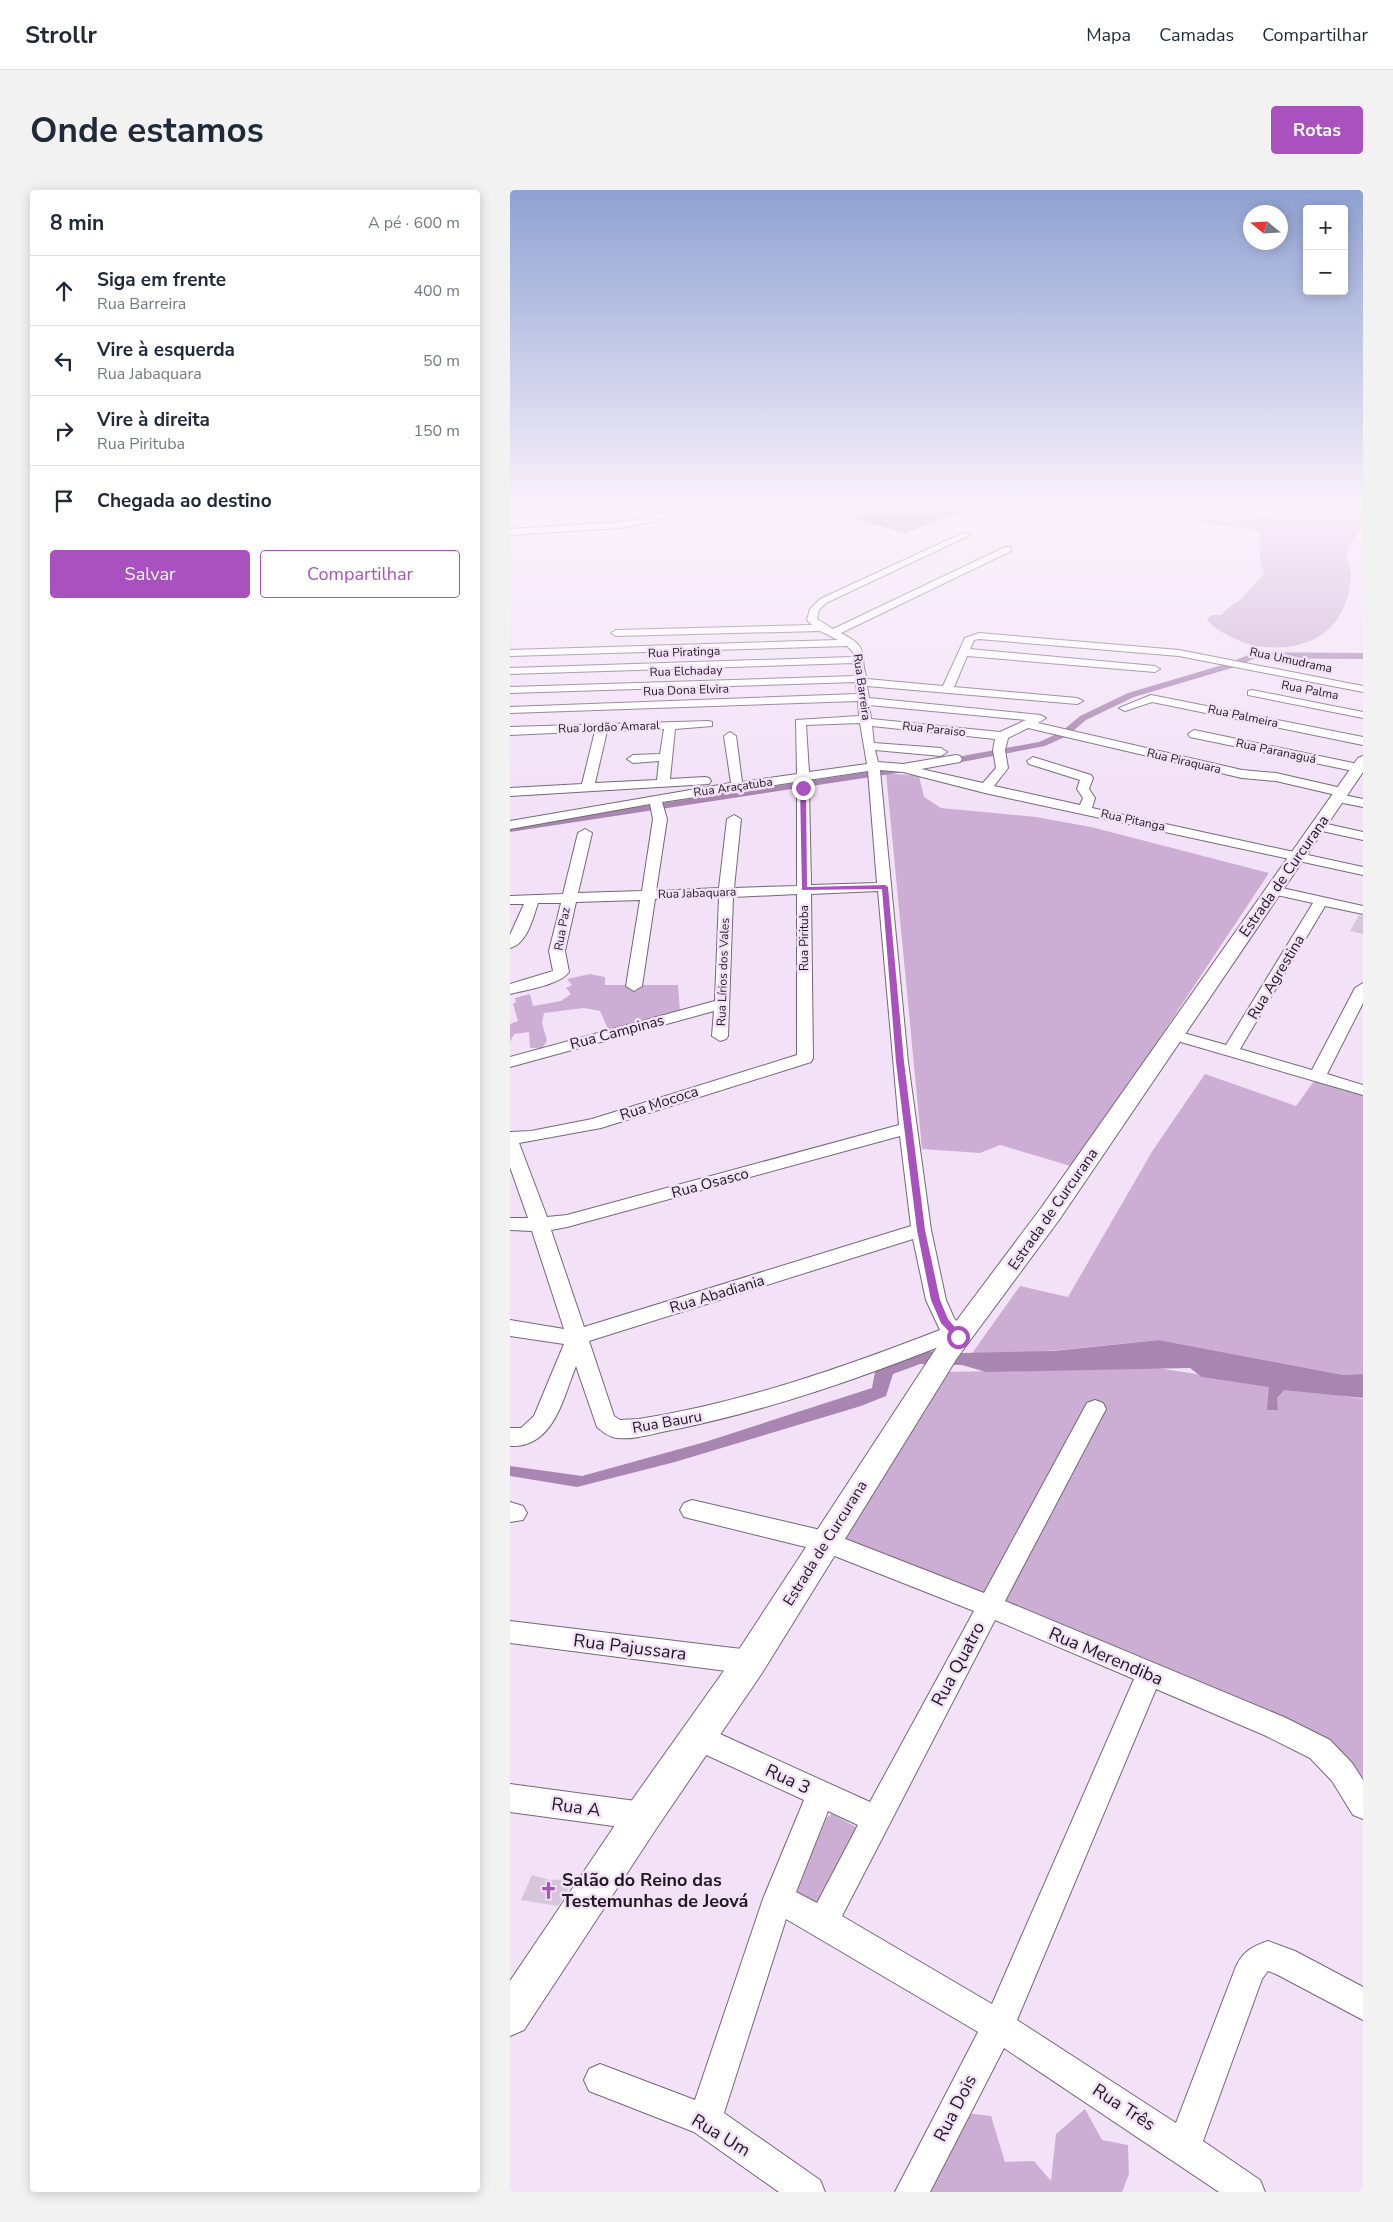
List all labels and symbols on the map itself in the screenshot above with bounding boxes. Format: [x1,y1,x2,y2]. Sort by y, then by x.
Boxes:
north arrow [1243,205,1288,250]
street label: Rua Piratinga [648,643,720,661]
street label: Rua Umudrama [1248,643,1334,677]
street label: Rua Barreira [849,653,875,721]
street label: Rua Elchaday [649,662,724,680]
street label: Rua Palma [1280,677,1340,703]
street label: Rua Dona Elvira [643,681,729,699]
street label: Rua Palmeira [1206,701,1280,731]
street label: Rua Jordão Amaral [558,717,661,737]
street label: Rua Paraiso [901,718,967,740]
street label: Rua Paranaguá [1234,735,1318,767]
street label: Rua Piraquara [1145,745,1223,777]
street label: Rua Araçatuba [692,774,774,800]
route end [792,777,815,800]
street label: Rua Pitanga [1099,805,1167,835]
street label: Estrada de Curcurana [1234,811,1334,941]
street label: Rua Jabaquara [657,884,737,902]
street label: Rua Pirituba [796,905,812,971]
street label: Rua Paz [550,906,574,952]
street label: Rua Lírios dos Vales [713,917,733,1026]
street label: Rua Agrestina [1243,931,1309,1023]
street label: Rua Campinas [568,1010,666,1054]
street label: Rua Mococa [617,1081,701,1125]
street label: Estrada de Curcurana [1003,1144,1103,1274]
street label: Rua Osasco [669,1163,751,1203]
street label: Rua Abadiania [667,1270,767,1318]
route start [947,1326,970,1349]
street label: Rua Bauru [631,1406,703,1438]
street label: Estrada de Curcurana [778,1477,872,1609]
street label: Rua Quatro [926,1618,990,1710]
street label: Rua Merendiba [1045,1621,1167,1691]
street label: Rua Pajussara [572,1628,688,1666]
street label: Rua 3 [762,1758,814,1800]
street label: Rua A [550,1792,602,1822]
place label: Salão do Reino das Testemunhas de Jeová [562,1868,748,1913]
church icon: Salão do Reino das Testemunhas de Jeová [538,1880,558,1900]
street label: Rua Dois [928,2070,982,2146]
street label: Rua Três [1088,2078,1160,2136]
street label: Rua Um [687,2108,755,2162]

